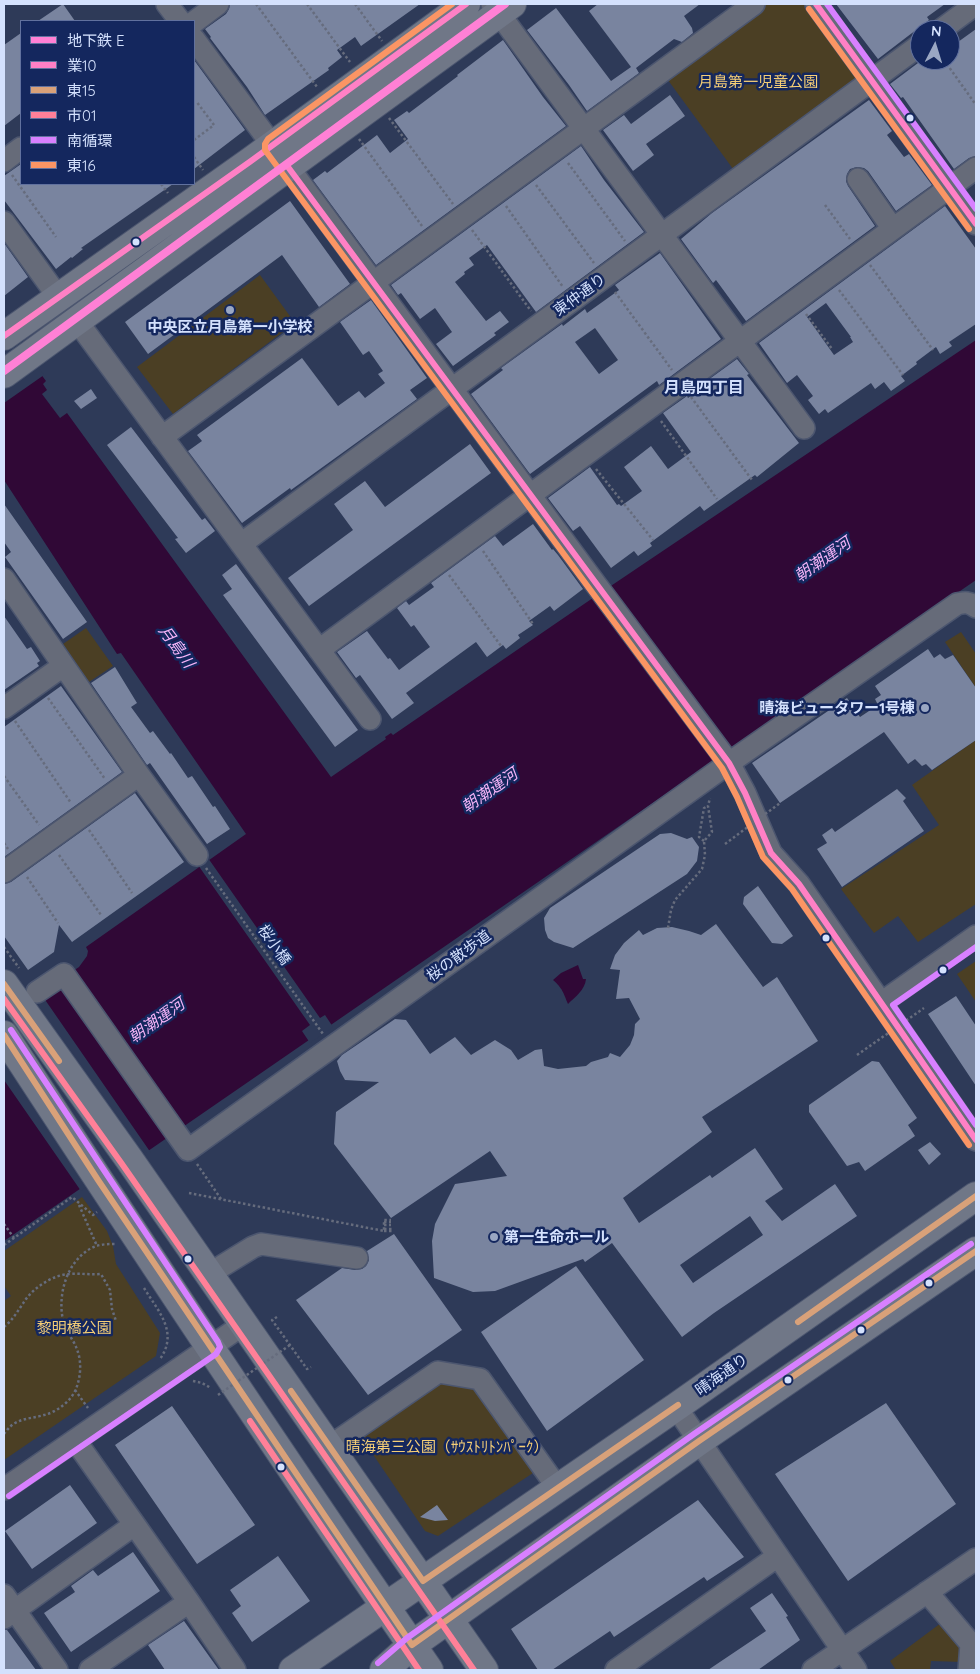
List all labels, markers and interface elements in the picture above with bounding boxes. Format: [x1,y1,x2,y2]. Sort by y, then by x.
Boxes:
legend [20,20,195,185]
north arrow [910,20,960,70]
text: N [930,22,942,40]
text: 地下鉄 E [67,31,125,50]
text: 業10 [67,56,96,75]
park label: 月島第一児童公園 [698,73,818,91]
text: 東15 [67,81,96,100]
text: 市01 [67,106,96,125]
unlabelled marker [905,113,915,123]
text: 南循環 [67,131,112,150]
text: 東16 [67,156,96,175]
unlabelled marker [131,237,141,247]
street label: 東仲通り [550,270,610,320]
marker: 中央区立月島第一小学校 [224,304,236,316]
place label: 中央区立月島第一小学校 [148,318,312,336]
district label: 月島四丁目 [664,378,744,398]
water label: 朝潮運河 [791,534,855,586]
water label: 月島川 [154,622,198,672]
place label: 晴海ビュータワー1号棟 [759,699,915,717]
marker: 晴海ビュータワー1号棟 [919,702,931,714]
water label: 朝潮運河 [458,765,522,817]
street label: 桜小橋 [254,921,294,969]
street label: 桜の散歩道 [423,927,495,985]
unlabelled marker [821,933,831,943]
unlabelled marker [938,965,948,975]
water label: 朝潮運河 [125,995,189,1047]
place label: 第一生命ホール [504,1228,609,1246]
marker: 第一生命ホール [488,1231,500,1243]
unlabelled marker [183,1254,193,1264]
unlabelled marker [924,1278,934,1288]
park label: 黎明橋公園 [37,1319,111,1337]
unlabelled marker [856,1325,866,1335]
street label: 晴海通り [692,1350,752,1400]
unlabelled marker [783,1375,793,1385]
park label: 晴海第三公園（ｻｳｽﾄﾘﾄﾝﾊﾟｰｸ） [346,1438,548,1456]
unlabelled marker [276,1462,286,1472]

